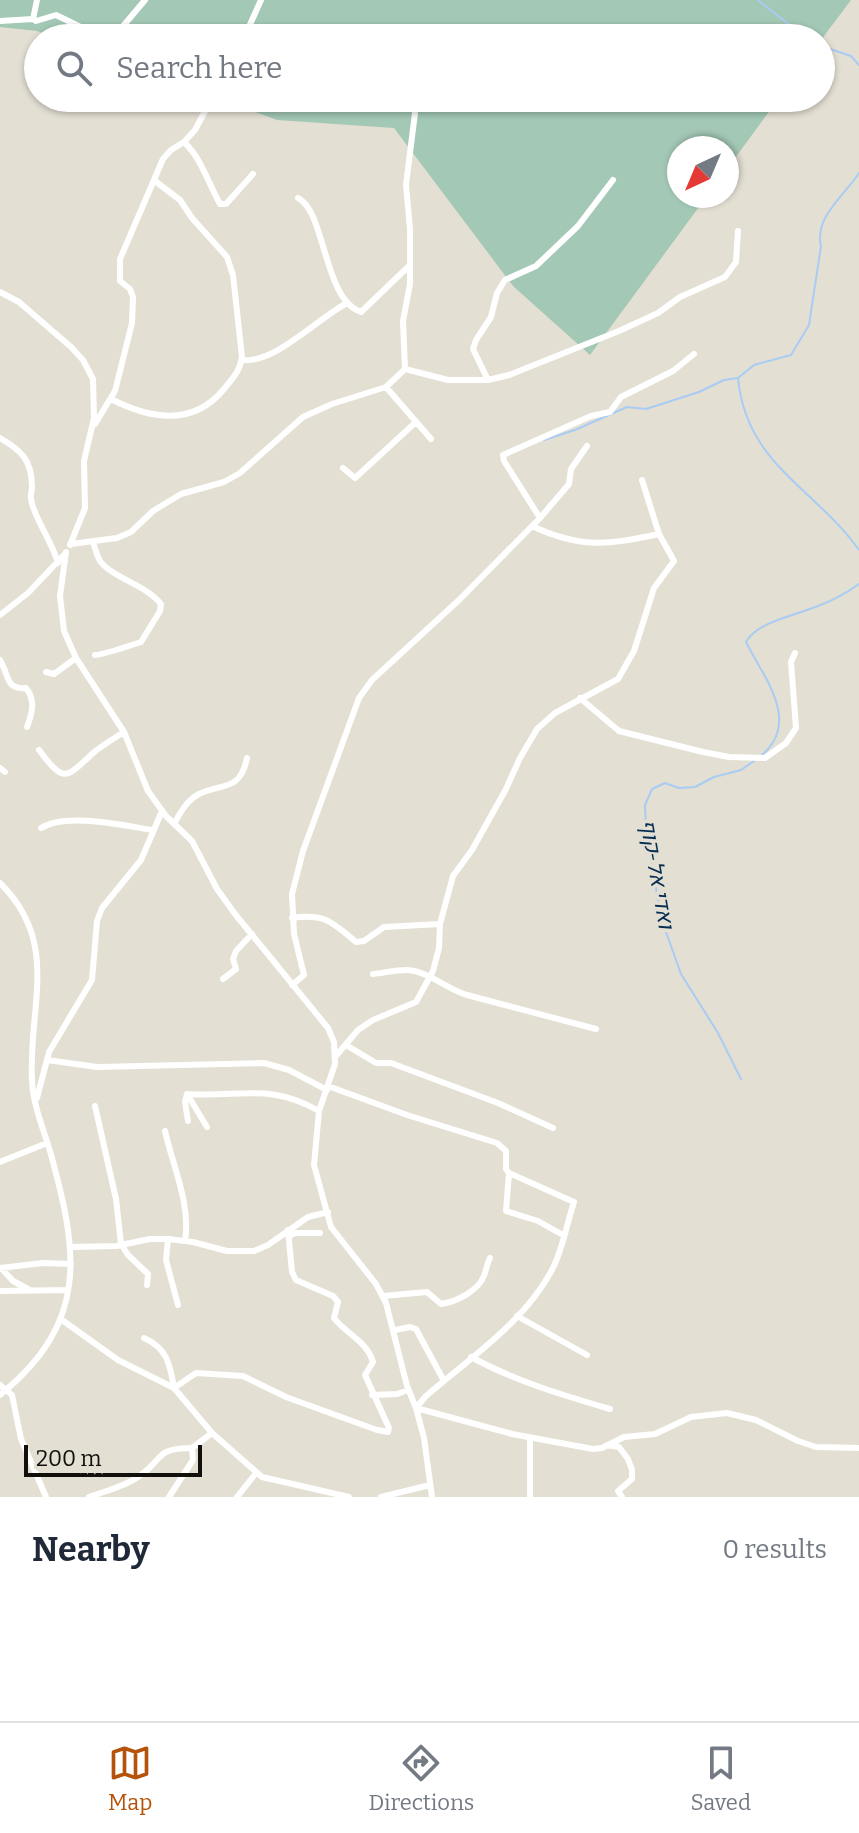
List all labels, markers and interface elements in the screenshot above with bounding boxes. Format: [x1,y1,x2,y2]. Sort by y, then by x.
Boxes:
search box [24,24,835,112]
icon: search [52,46,96,90]
text: Search here [116,50,283,86]
north arrow [667,136,739,208]
water label: ואדי אל-קוף [634,817,680,932]
scale bar [24,1441,202,1477]
text: 200 m [36,1445,102,1472]
text: Nearby [32,1529,150,1570]
text: 0 results [722,1534,827,1565]
tab: Map [108,1741,152,1816]
tab: Directions [369,1741,474,1816]
tab: Saved [691,1741,751,1816]

